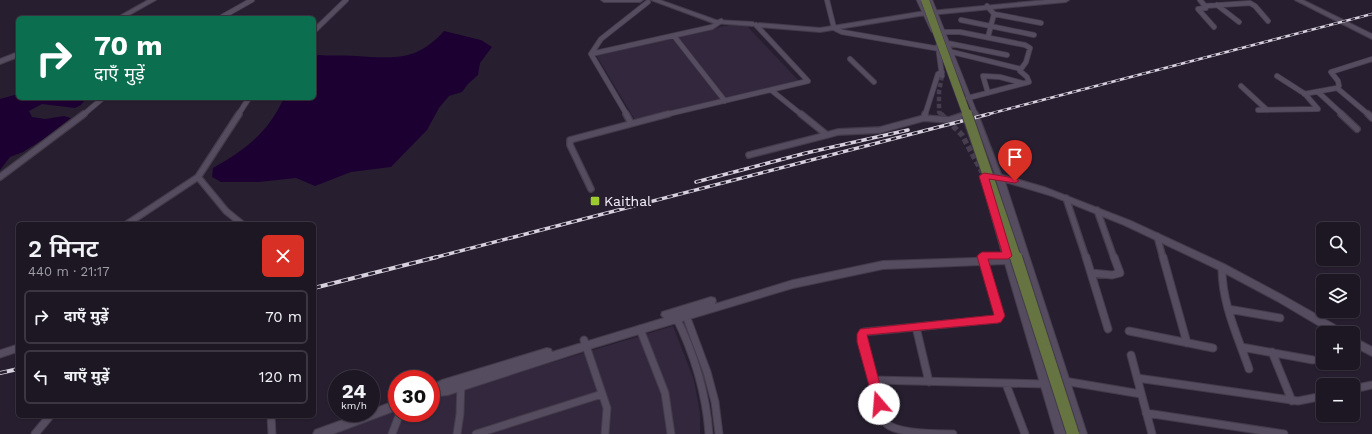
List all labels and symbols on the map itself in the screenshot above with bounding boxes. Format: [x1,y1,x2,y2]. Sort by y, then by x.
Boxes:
pin [998,140,1032,181]
place label: Kaithal [604,193,652,209]
marker: Kaithal [589,195,601,207]
speed limit sign: 30 [388,370,440,422]
position arrow [858,383,900,425]

